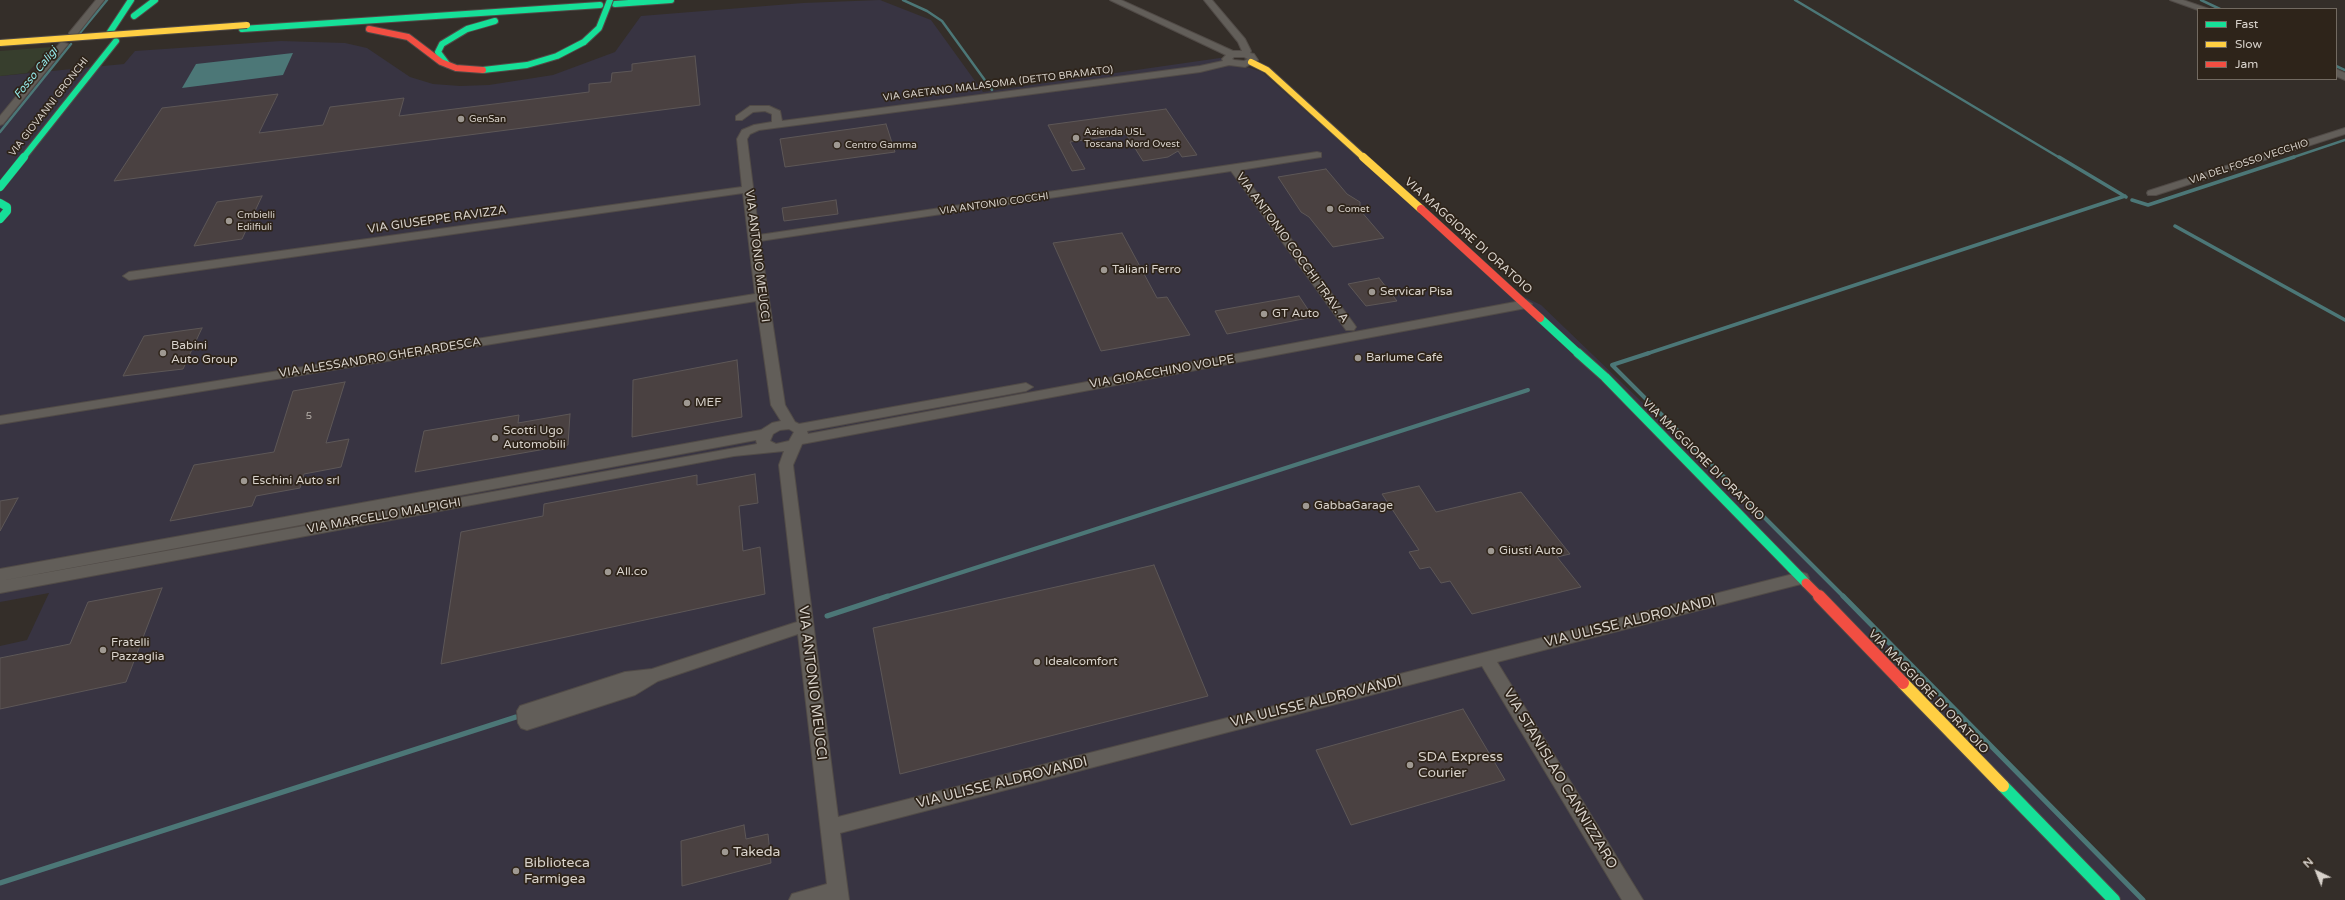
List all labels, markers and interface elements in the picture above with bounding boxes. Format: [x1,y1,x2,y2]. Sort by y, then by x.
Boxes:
legend [2197,8,2337,80]
text: Fast [2235,17,2258,31]
text: Slow [2235,37,2262,51]
water label: Fosso Caligi [11,45,61,101]
street label: VIA GIOVANNI GRONCHI [7,55,91,159]
text: Jam [2235,57,2258,71]
street label: VIA GAETANO MALASOMA (DETTO BRAMATO) [882,64,1114,104]
place label: GenSan [469,113,506,125]
marker: GenSan [456,114,466,124]
place label: Azienda USL Toscana Nord Ovest [1084,126,1180,150]
marker: Azienda USL Toscana Nord Ovest [1071,133,1081,143]
street label: VIA DEL FOSSO VECCHIO [2188,137,2310,187]
place label: Centro Gamma [845,139,917,151]
marker: Centro Gamma [832,140,842,150]
street label: VIA ANTONIO COCCHI TRAV. A [1233,170,1351,326]
street label: VIA MAGGIORE DI ORATOIO [1401,175,1535,297]
street label: VIA ANTONIO MEUCCI [742,189,772,323]
street label: VIA ANTONIO COCCHI [939,190,1049,218]
street label: VIA GIUSEPPE RAVIZZA [367,203,507,237]
place label: Comet [1338,203,1370,215]
marker: Comet [1325,204,1335,214]
place label: Cmbielli Edilfiuli [237,209,275,232]
marker: Cmbielli Edilfiuli [224,216,234,226]
place label: Taliani Ferro [1112,263,1181,277]
marker: Taliani Ferro [1099,265,1109,275]
place label: Servicar Pisa [1380,285,1452,299]
marker: Servicar Pisa [1367,287,1377,297]
place label: GT Auto [1272,307,1319,321]
marker: GT Auto [1259,309,1269,319]
street label: VIA ALESSANDRO GHERARDESCA [278,335,482,381]
place label: Babini Auto Group [171,339,238,367]
marker: Babini Auto Group [158,348,168,358]
place label: Barlume Café [1366,351,1443,365]
street label: VIA GIOACCHINO VOLPE [1089,352,1235,392]
marker: Barlume Café [1353,353,1363,363]
place label: MEF [695,396,722,410]
street label: VIA MAGGIORE DI ORATOIO [1639,396,1767,524]
marker: MEF [682,398,692,408]
house number: 5 [306,410,312,422]
place label: Scotti Ugo Automobili [503,424,566,452]
marker: Scotti Ugo Automobili [490,433,500,443]
place label: Eschini Auto srl [252,474,340,488]
marker: Eschini Auto srl [239,476,249,486]
street label: VIA MARCELLO MALPIGHI [306,495,462,537]
place label: GabbaGarage [1314,499,1393,513]
marker: GabbaGarage [1301,501,1311,511]
place label: Giusti Auto [1499,544,1563,558]
marker: Giusti Auto [1486,546,1496,556]
place label: All.co [616,565,647,579]
marker: All.co [603,567,613,577]
street label: VIA ULISSE ALDROVANDI [1543,593,1717,651]
street label: VIA ANTONIO MEUCCI [794,605,830,761]
street label: VIA MAGGIORE DI ORATOIO [1865,627,1991,757]
place label: Fratelli Pazzaglia [111,636,164,664]
marker: Fratelli Pazzaglia [98,645,108,655]
place label: Idealcomfort [1045,655,1118,669]
marker: Idealcomfort [1032,657,1042,667]
street label: VIA ULISSE ALDROVANDI [1229,673,1403,731]
street label: VIA STANISLAO CANNIZZARO [1499,686,1621,872]
place label: SDA Express Courier [1418,749,1503,782]
street label: VIA ULISSE ALDROVANDI [915,754,1089,812]
marker: SDA Express Courier [1405,760,1415,770]
place label: Takeda [733,844,780,860]
marker: Takeda [720,847,730,857]
north arrow [2297,852,2337,892]
place label: Biblioteca Farmigea [524,855,590,888]
text: N [2301,855,2316,871]
marker: Biblioteca Farmigea [511,866,521,876]

